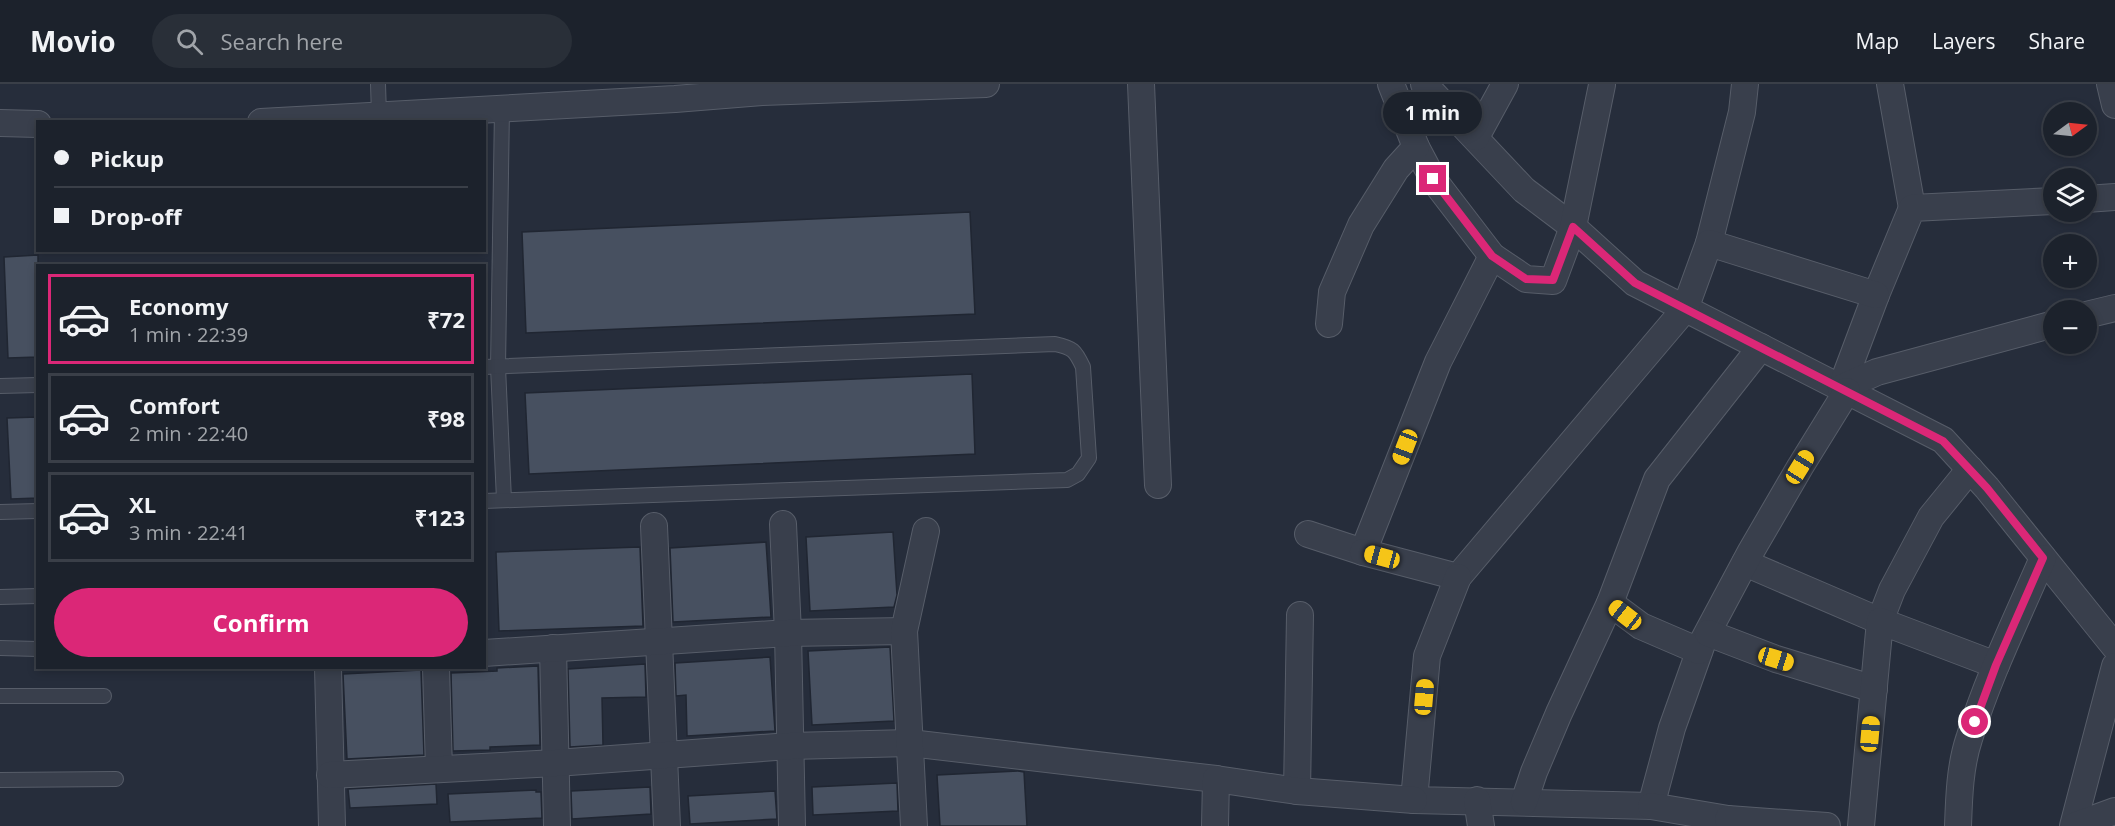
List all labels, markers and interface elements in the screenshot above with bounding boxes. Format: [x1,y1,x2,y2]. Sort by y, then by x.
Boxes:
search box [152,14,572,68]
text: Movio [30,22,116,60]
icon: search [173,25,206,58]
text: Search here [221,26,343,56]
text: Map [1856,27,1899,55]
text: Layers [1932,27,1996,55]
text: Share [2029,27,2085,55]
callout: 1 min [1384,92,1482,134]
text: 1 min [1405,99,1460,126]
north arrow [2043,102,2097,156]
map controls [2043,102,2097,354]
text: Pickup [90,143,164,173]
route end [1419,165,1446,192]
button: layers [2043,168,2097,222]
text: Drop-off [90,201,182,231]
button: + [2043,234,2097,288]
text: Economy [129,291,228,321]
icon: car [57,292,111,346]
button: − [2043,300,2097,354]
text: ₹72 [427,304,465,334]
text: 1 min · 22:39 [129,321,248,348]
text: Comfort [129,390,220,420]
icon: car [57,391,111,445]
text: ₹98 [427,403,465,433]
text: 2 min · 22:40 [129,420,248,447]
car [1390,427,1420,467]
car [1783,447,1817,487]
text: XL [129,489,156,519]
icon: car [57,490,111,544]
text: ₹123 [415,502,465,532]
text: 3 min · 22:41 [129,519,248,546]
car [1362,544,1402,570]
button: Confirm [54,588,468,657]
car [1605,597,1645,633]
car [1756,645,1796,673]
car [1413,678,1435,716]
route start [1961,708,1988,735]
car [1859,715,1881,753]

